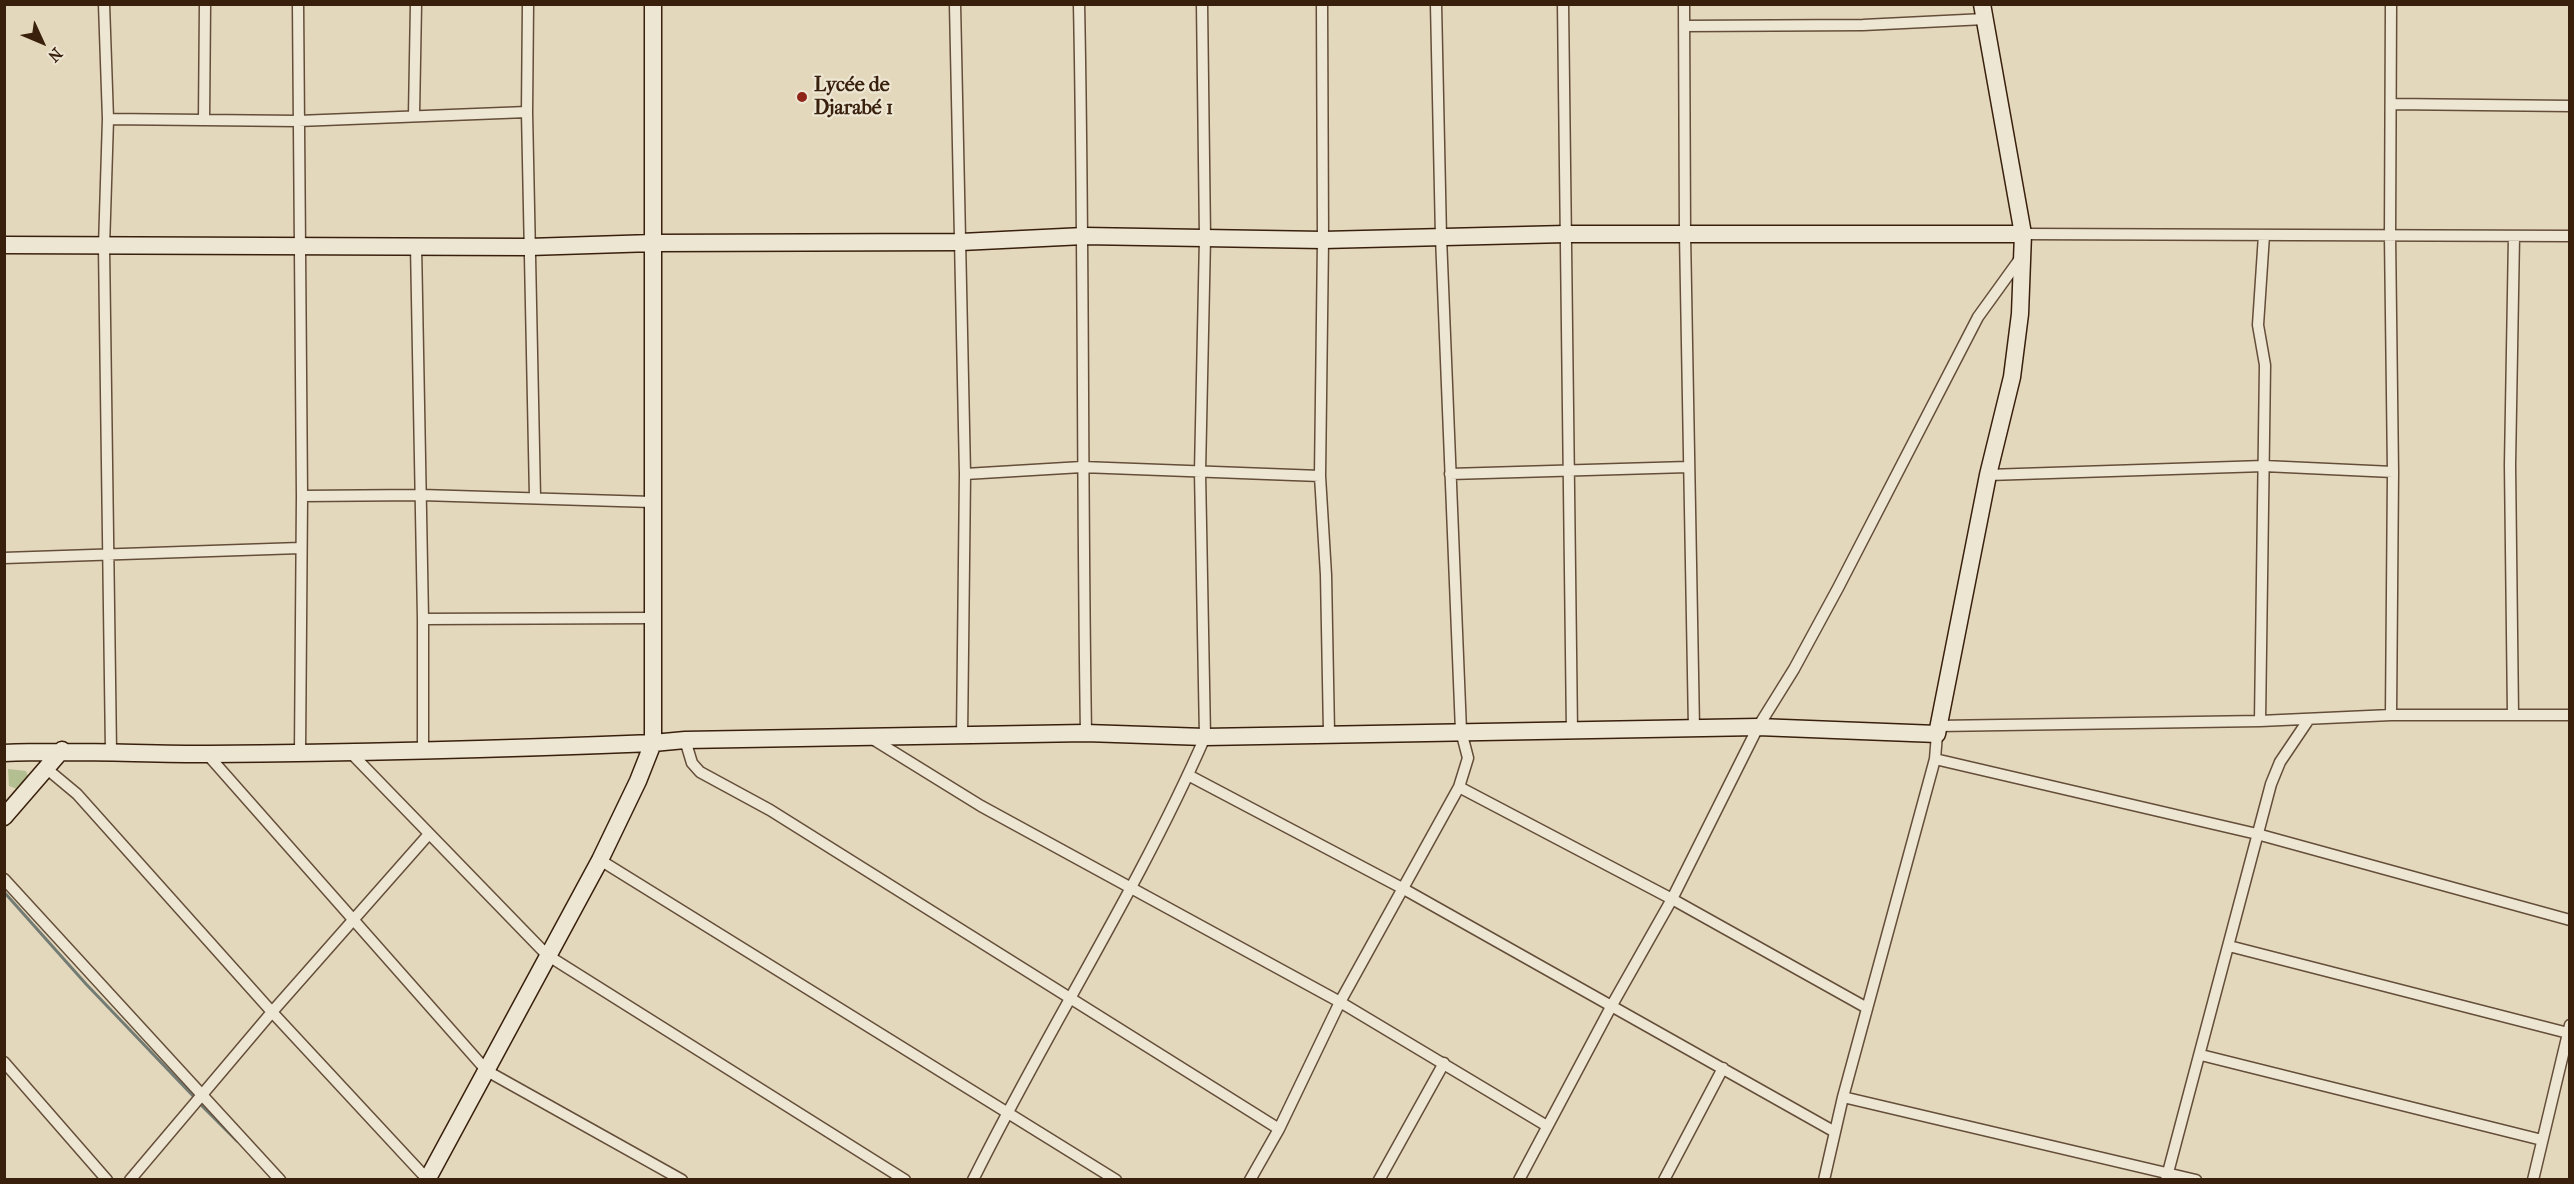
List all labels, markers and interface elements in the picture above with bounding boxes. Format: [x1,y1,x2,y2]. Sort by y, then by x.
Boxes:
north arrow [12,12,72,72]
text: N [44,44,66,66]
place label: Lycée de Djarabé 1 [814,74,893,121]
marker: Lycée de Djarabé 1 [795,90,809,104]

